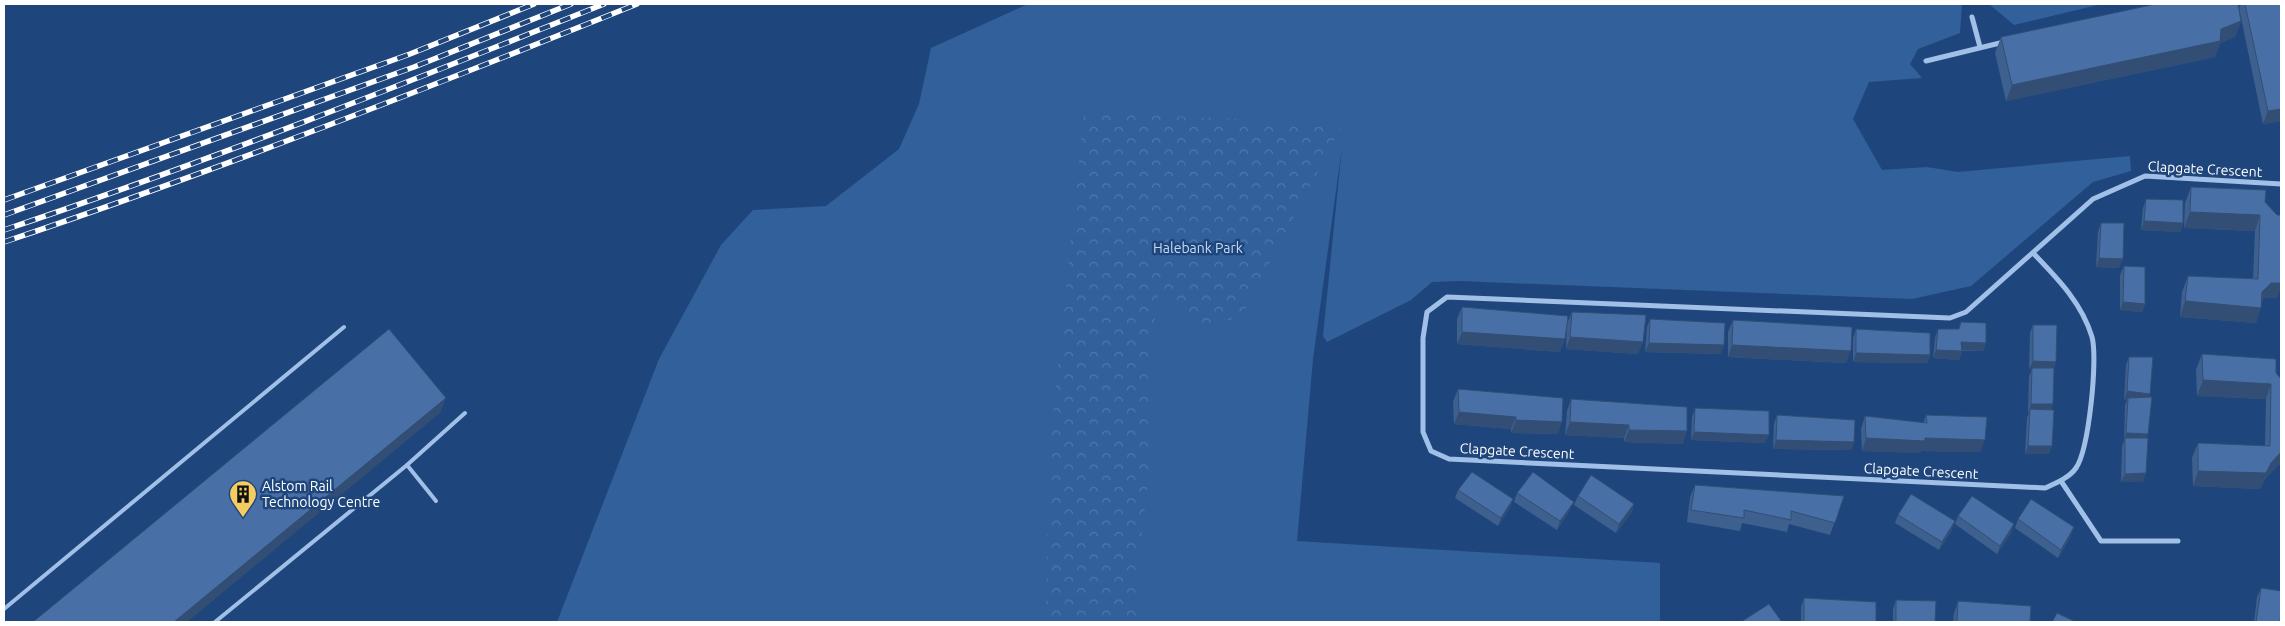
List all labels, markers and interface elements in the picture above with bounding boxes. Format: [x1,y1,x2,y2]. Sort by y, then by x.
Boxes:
street label: Clapgate Crescent [2147,158,2263,180]
park label: Halebank Park [1153,240,1243,256]
street label: Clapgate Crescent [1459,440,1575,462]
street label: Clapgate Crescent [1863,460,1979,482]
place label: Alstom Rail Technology Centre [262,478,380,510]
building icon: Alstom Rail Technology Centre [228,479,258,518]

